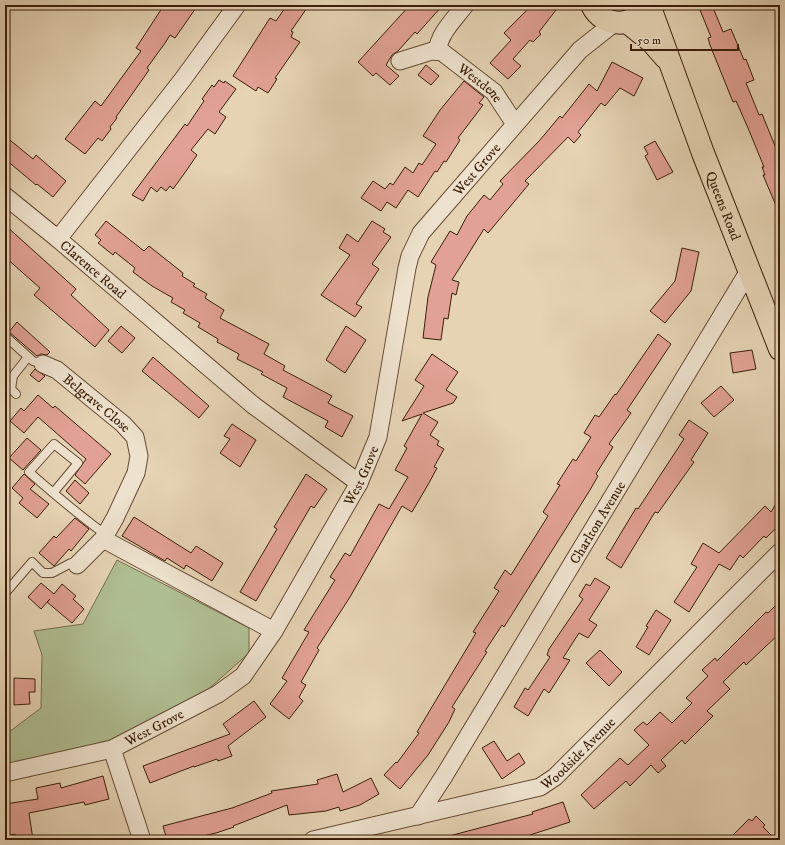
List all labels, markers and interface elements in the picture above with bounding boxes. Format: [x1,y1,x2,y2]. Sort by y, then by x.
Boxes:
scale bar [631,26,738,52]
text: 50 m [637,33,661,48]
street label: Westdene [453,59,506,106]
street label: West Grove [449,140,505,200]
street label: Queens Road [701,169,744,243]
street label: Clarence Road [56,236,130,303]
street label: Belgrave Close [59,370,134,437]
street label: West Grove [340,443,383,510]
street label: Charlton Avenue [566,478,630,568]
street label: West Grove [121,705,187,751]
street label: Woodside Avenue [537,714,620,795]

